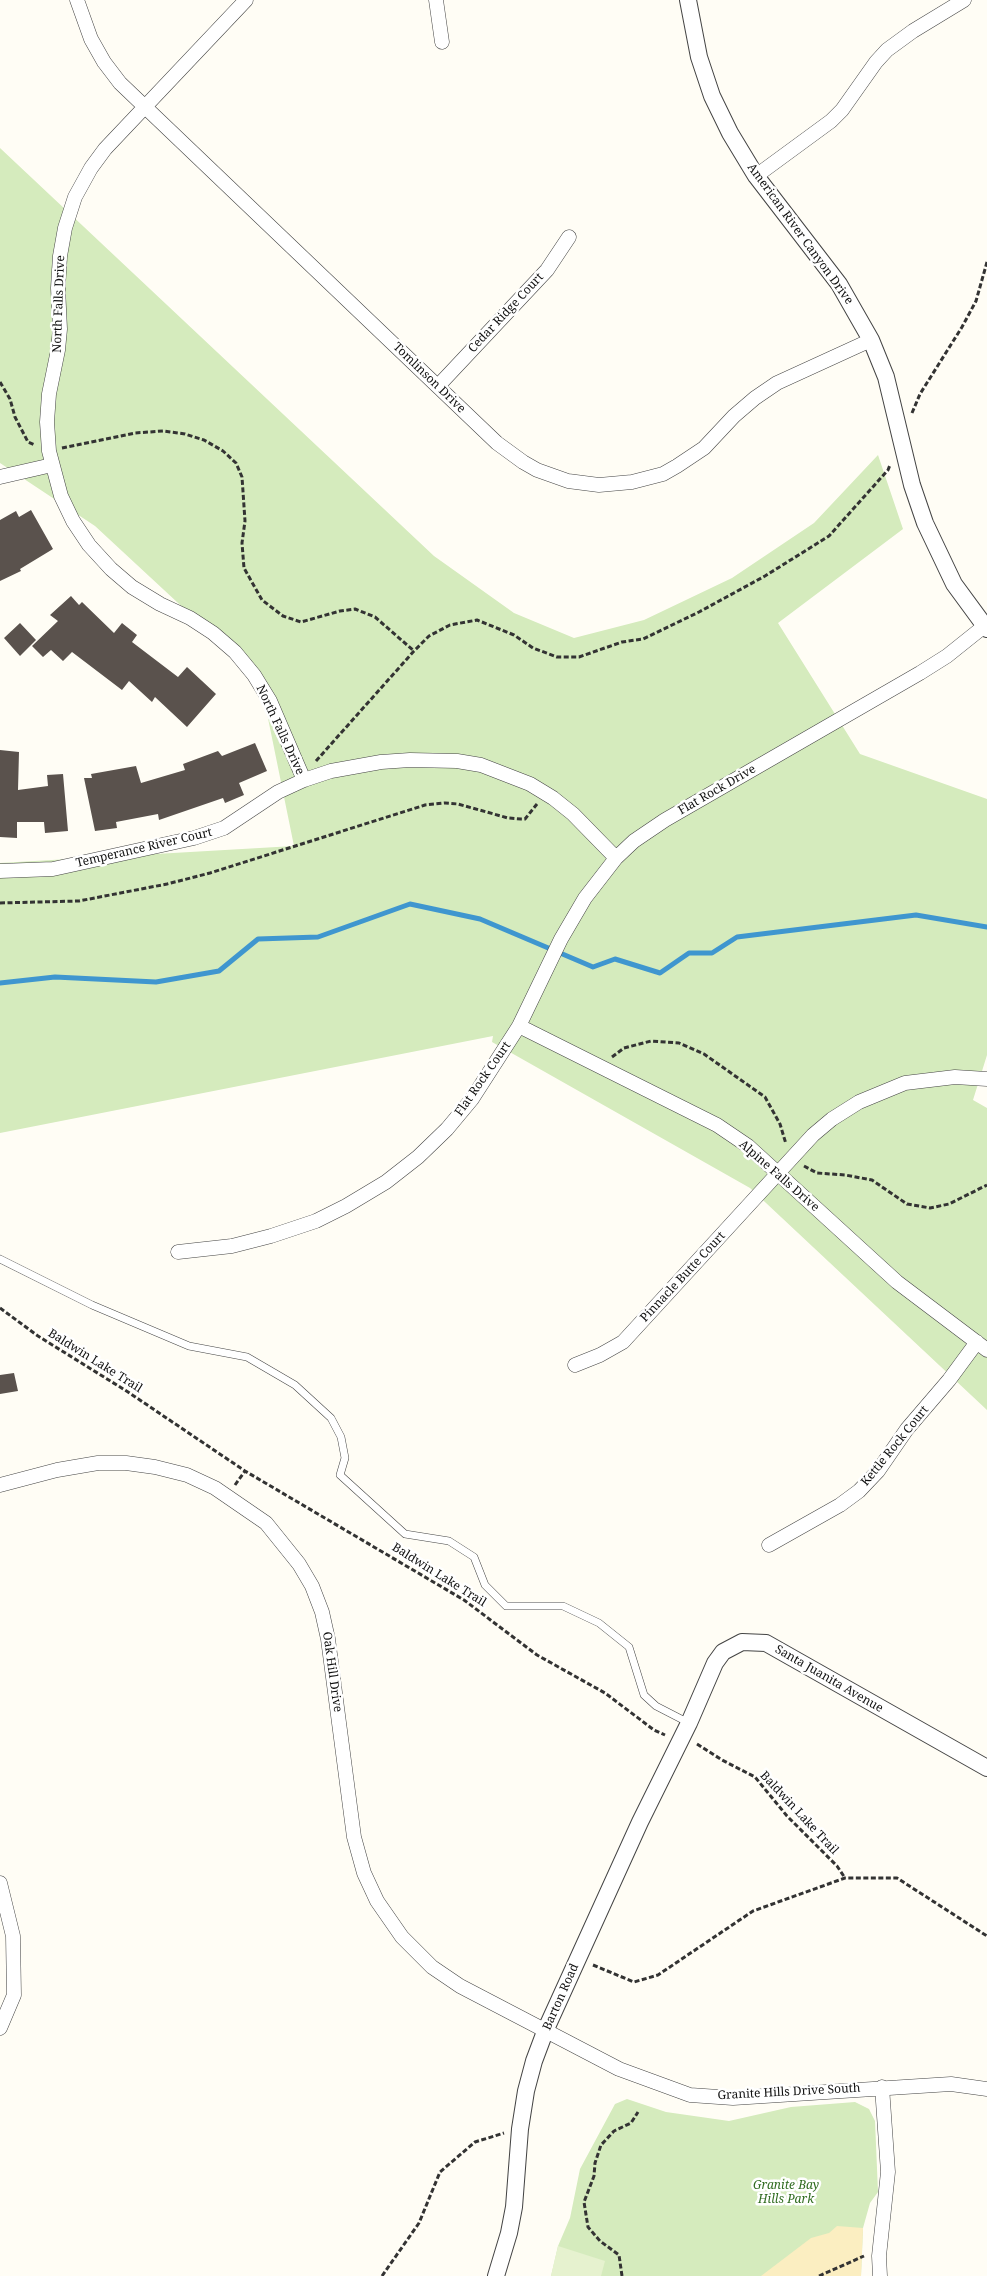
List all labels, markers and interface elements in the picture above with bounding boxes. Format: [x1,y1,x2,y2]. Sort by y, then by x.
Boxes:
street label: American River Canyon Drive [744,161,856,307]
street label: North Falls Drive [50,255,68,353]
street label: Cedar Ridge Court [465,270,547,356]
street label: Tomlinson Drive [390,340,468,416]
street label: North Falls Drive [253,683,307,777]
street label: Flat Rock Drive [676,762,758,818]
street label: Temperance River Court [75,825,213,871]
street label: Flat Rock Court [452,1039,514,1119]
street label: Alpine Falls Drive [736,1137,822,1215]
street label: Pinnacle Butte Court [638,1229,728,1325]
street label: Baldwin Lake Trail [45,1326,145,1396]
street label: Kettle Rock Court [858,1403,932,1489]
street label: Baldwin Lake Trail [389,1540,489,1610]
street label: Oak Hill Drive [319,1631,345,1713]
street label: Santa Juanita Avenue [772,1642,886,1716]
street label: Baldwin Lake Trail [757,1768,841,1858]
street label: Barton Road [540,1962,582,2032]
street label: Granite Hills Drive South [717,2081,861,2103]
park label: Granite Bay Hills Park [753,2179,819,2207]

